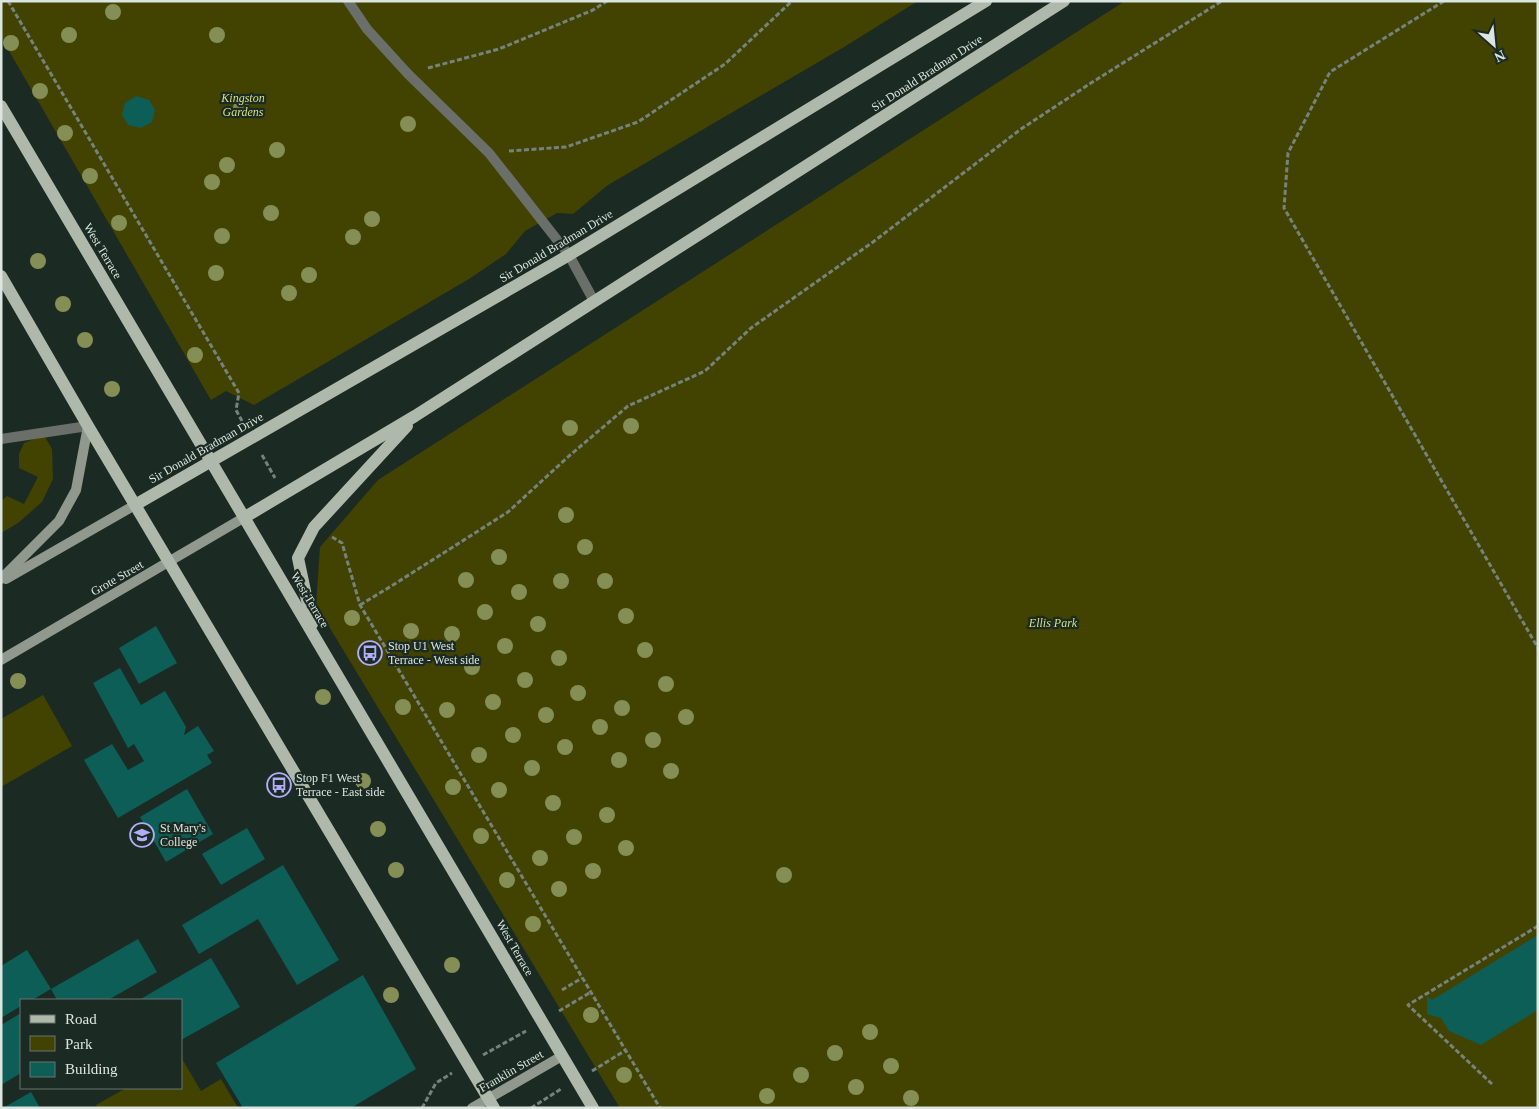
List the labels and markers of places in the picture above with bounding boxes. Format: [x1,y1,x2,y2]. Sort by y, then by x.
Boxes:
place label: Stop U1 West Terrace - West side [388,639,480,667]
bus stop icon: Stop U1 West Terrace - West side [357,640,383,666]
place label: Stop F1 West Terrace - East side [296,771,385,799]
bus stop icon: Stop F1 West Terrace - East side [266,772,292,798]
place label: St Mary's College [160,821,206,849]
school or university icon: St Mary's College [129,822,155,848]

